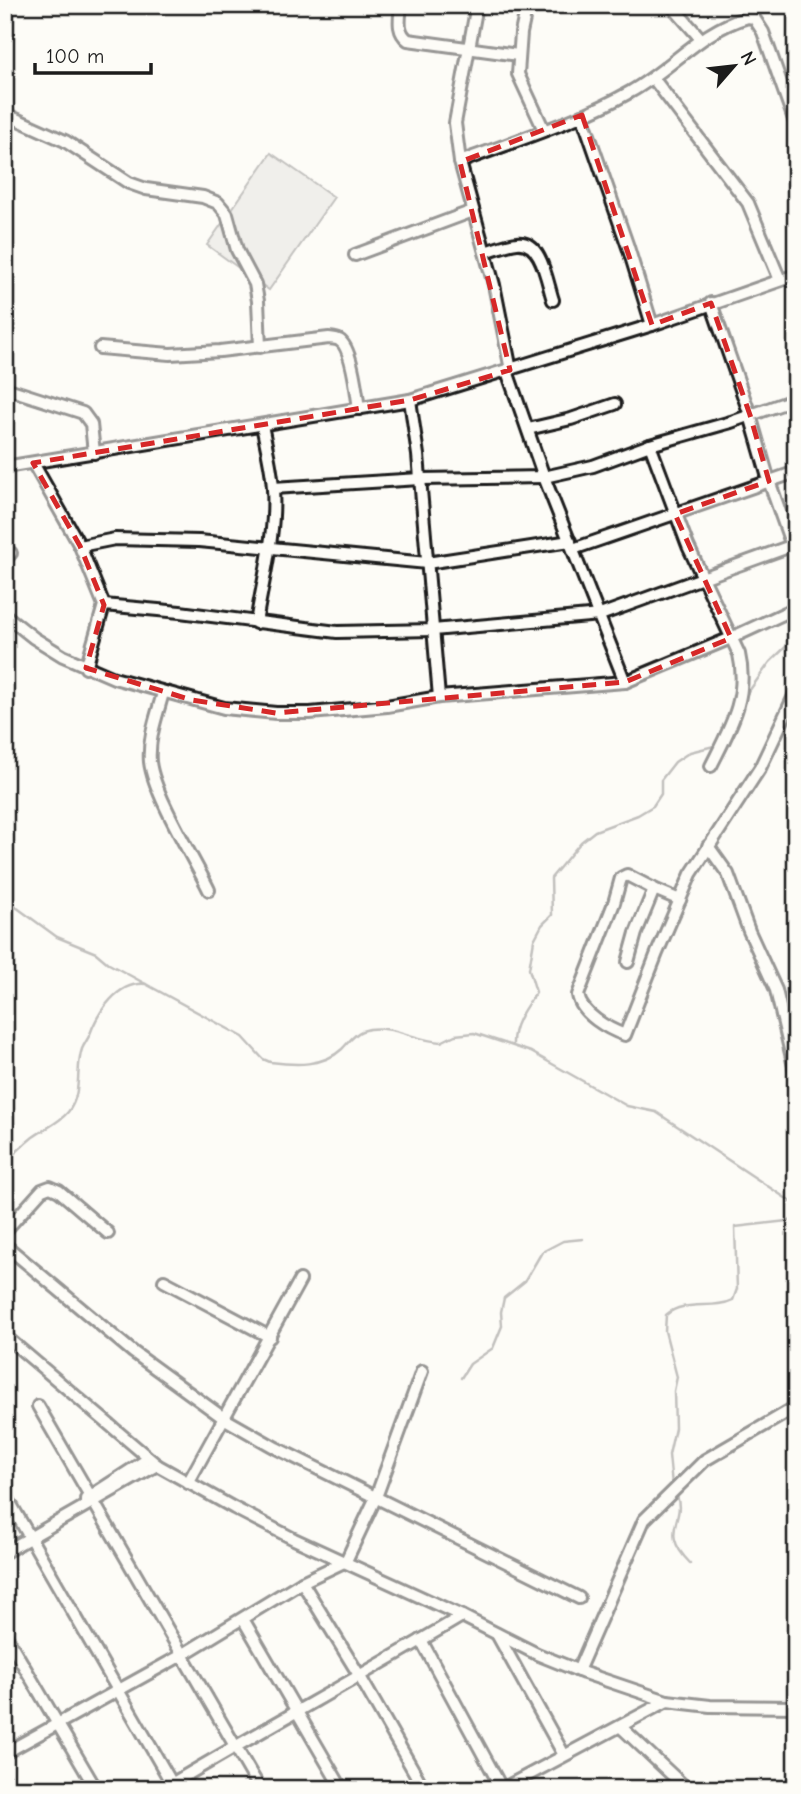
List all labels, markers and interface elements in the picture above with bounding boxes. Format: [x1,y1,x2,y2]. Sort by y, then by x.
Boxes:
scale bar [35,32,150,76]
north arrow [700,32,770,102]
text: 100 m [46,44,104,68]
text: N [736,48,761,69]

